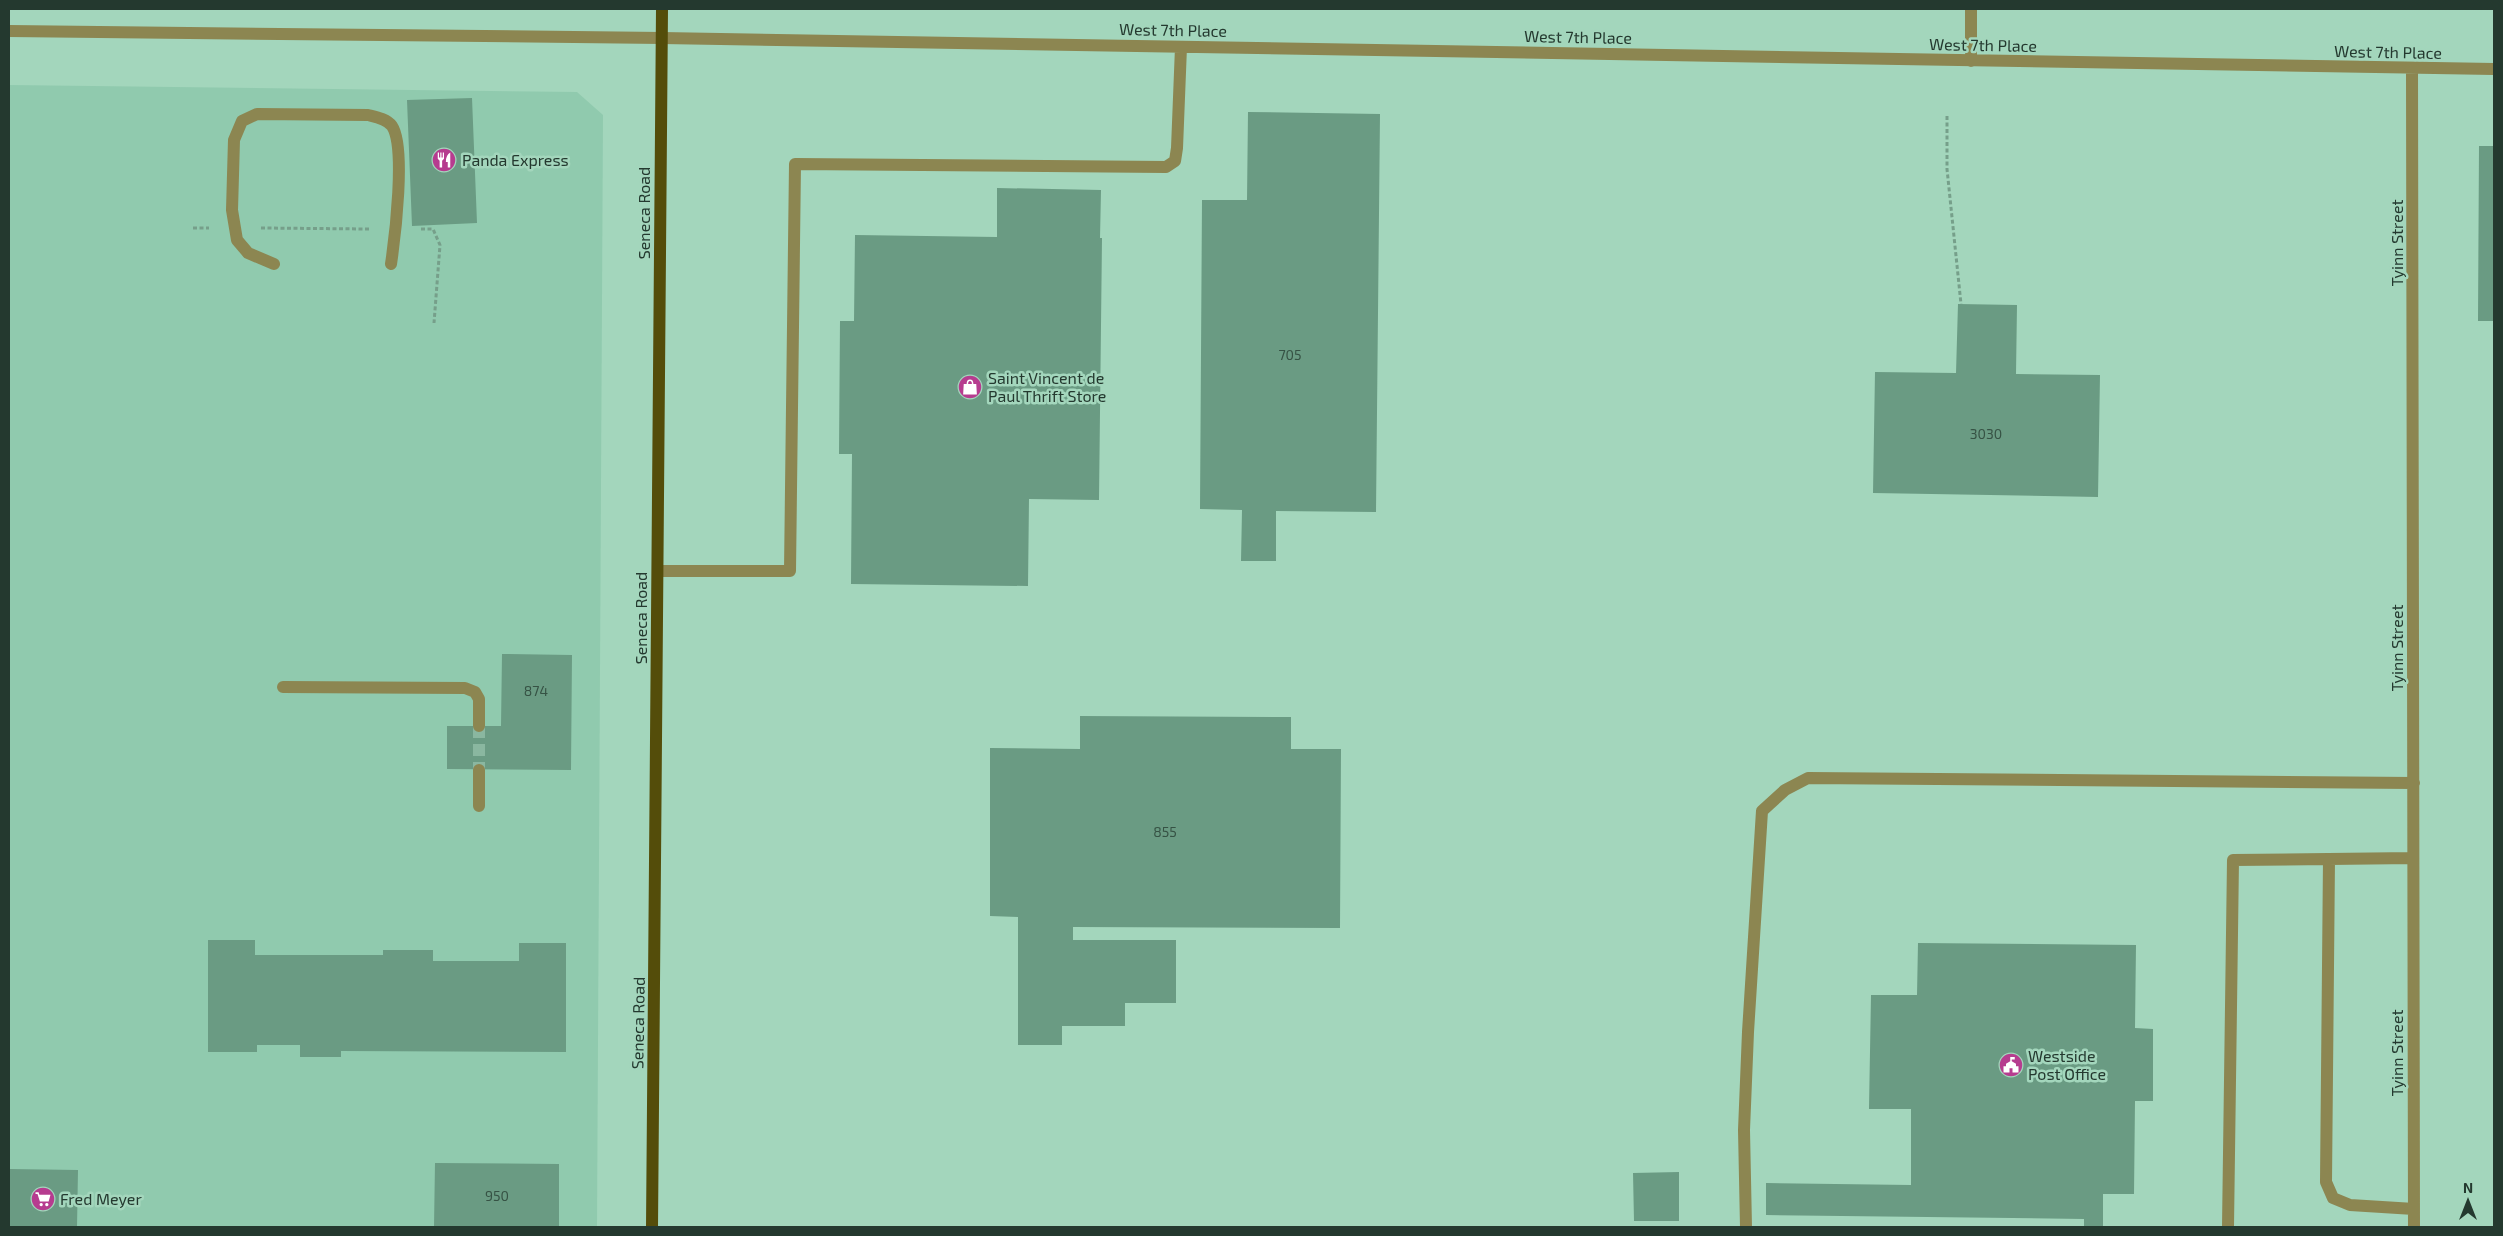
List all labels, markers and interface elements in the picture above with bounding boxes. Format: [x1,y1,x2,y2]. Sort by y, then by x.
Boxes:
street label: West 7th Place [1119,19,1227,40]
street label: West 7th Place [1524,26,1632,47]
street label: West 7th Place [1929,34,2037,55]
street label: West 7th Place [2334,41,2442,62]
restaurant icon: Panda Express [431,147,457,173]
place label: Panda Express [462,150,569,169]
street label: Seneca Road [634,167,653,259]
street label: Tyinn Street [2387,199,2406,287]
house number: 705 [1278,346,1302,363]
place label: Saint Vincent de Paul Thrift Store [988,368,1106,405]
shop icon: Saint Vincent de Paul Thrift Store [957,374,983,400]
house number: 3030 [1970,425,2002,442]
street label: Seneca Road [631,572,650,664]
street label: Tyinn Street [2387,604,2406,692]
house number: 874 [524,682,548,699]
house number: 855 [1153,823,1177,840]
street label: Seneca Road [627,977,648,1069]
street label: Tyinn Street [2387,1009,2406,1097]
place label: Westside Post Office [2028,1046,2106,1083]
public building icon: Westside Post Office [1998,1052,2024,1078]
north arrow [2443,1176,2493,1226]
text: N [2463,1179,2473,1196]
supermarket icon: Fred Meyer [30,1186,56,1212]
house number: 950 [485,1187,509,1204]
place label: Fred Meyer [60,1189,142,1208]

